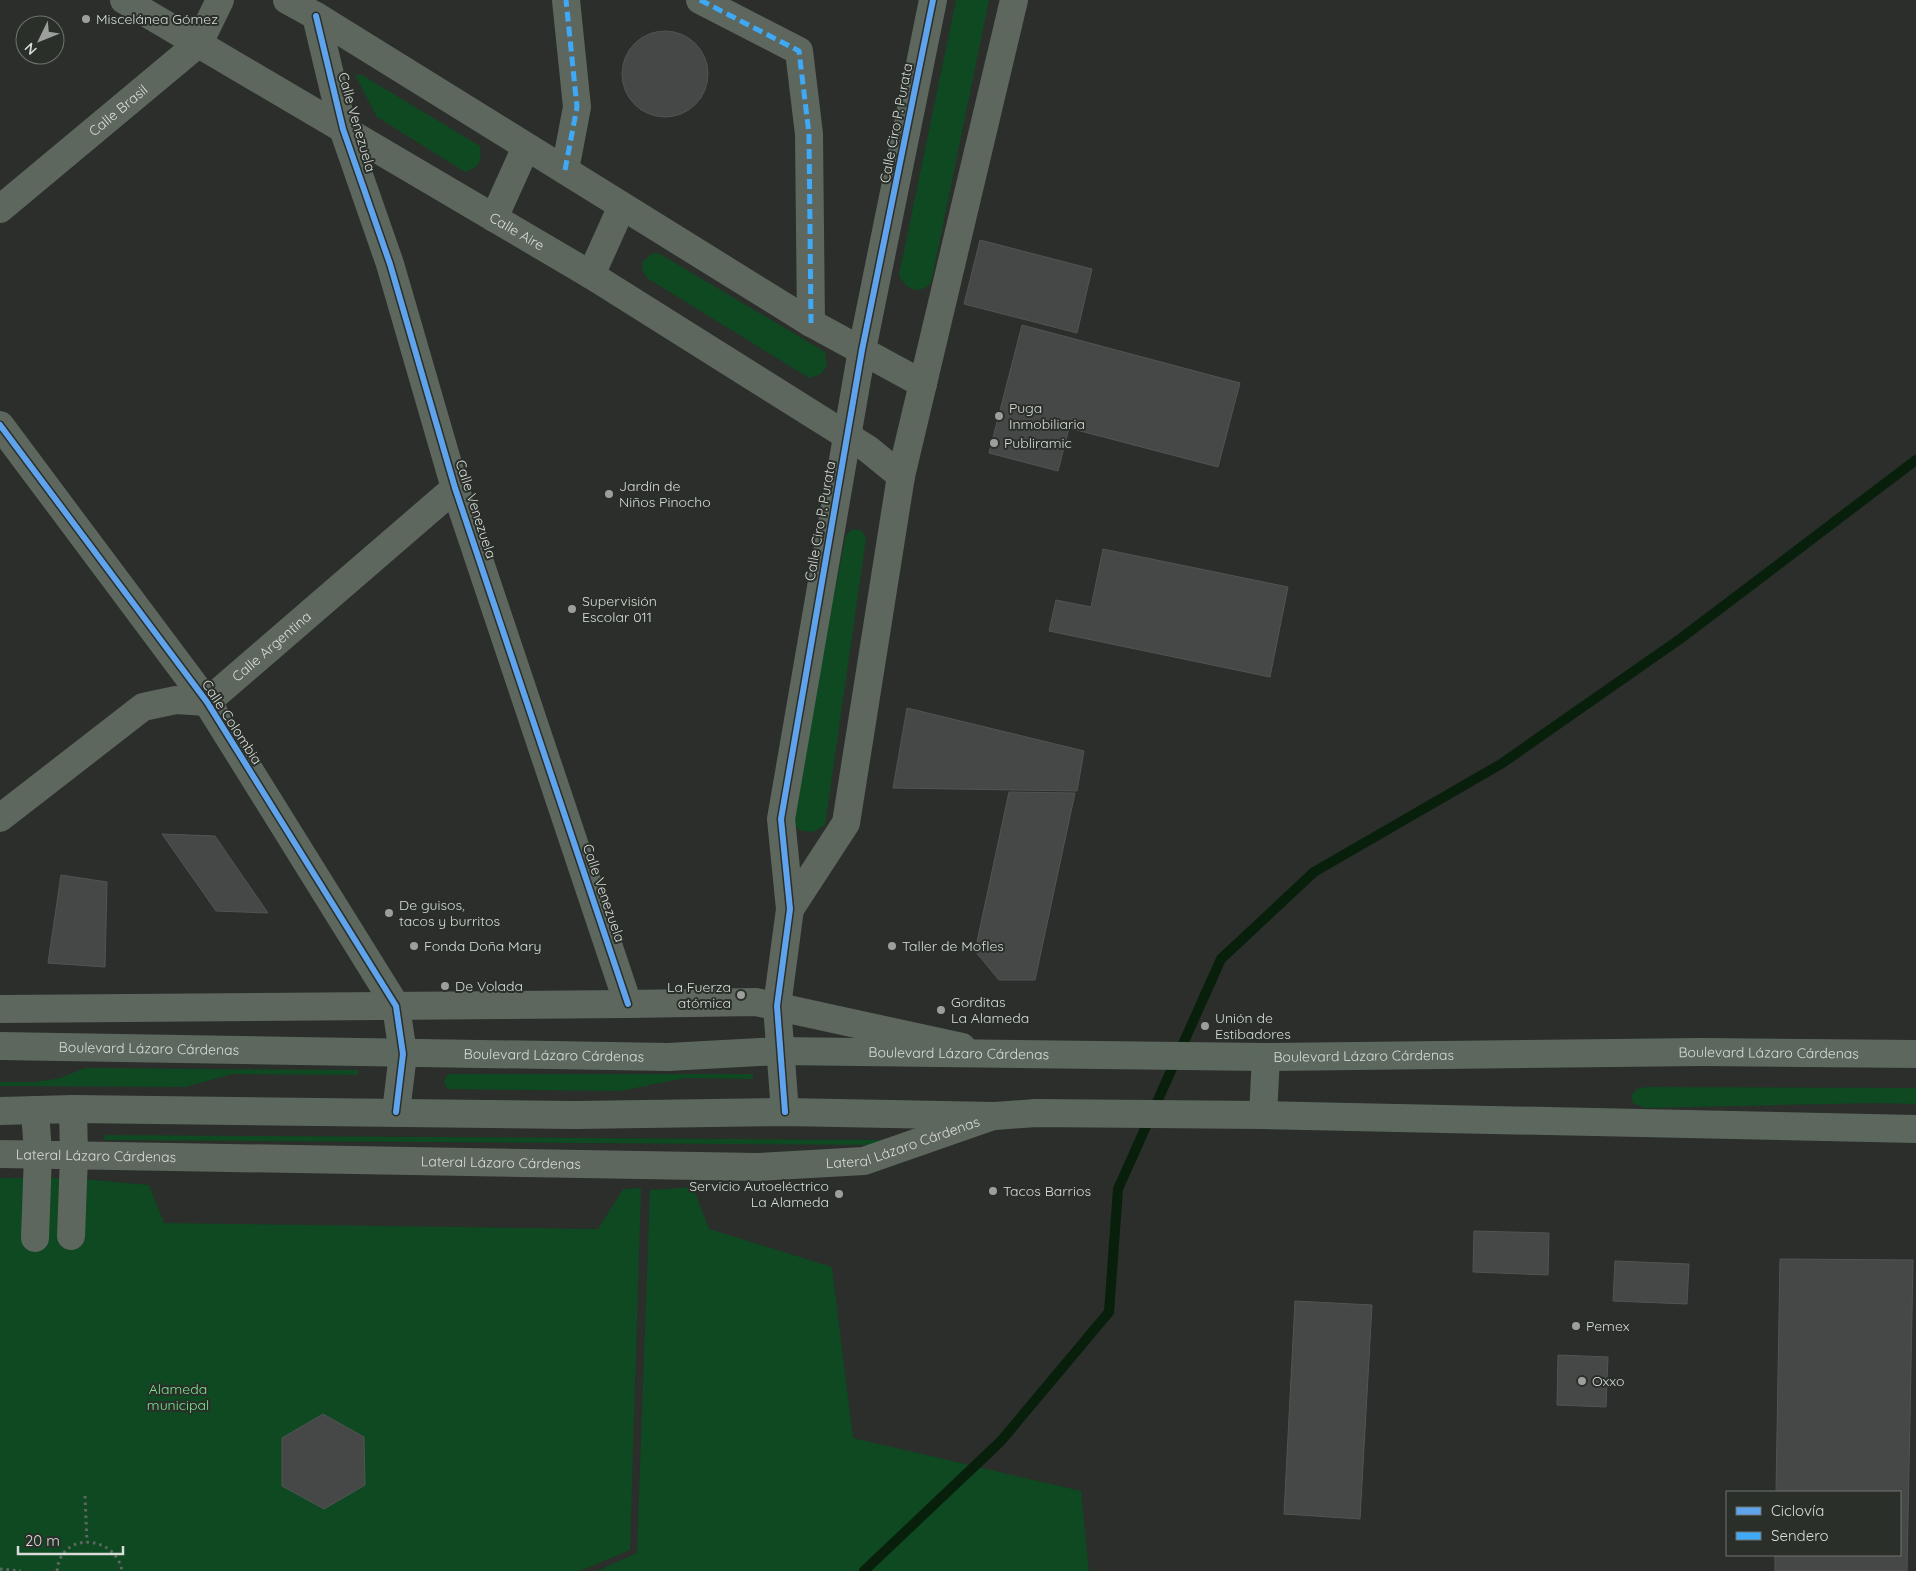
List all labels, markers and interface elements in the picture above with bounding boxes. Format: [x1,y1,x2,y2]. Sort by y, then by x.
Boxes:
place label: Miscelánea Gómez [96,10,218,28]
marker: Miscelánea Gómez [80,13,92,25]
north arrow [15,15,65,65]
text: N [20,39,41,59]
street label: Calle Ciro P. Purata [876,62,916,184]
street label: Calle Venezuela [334,70,380,174]
street label: Calle Brasil [85,81,151,140]
street label: Calle Aire [486,208,548,255]
place label: Puga Inmobiliaria [1009,399,1085,433]
marker: Puga Inmobiliaria [993,410,1005,422]
place label: Publiramic [1004,434,1072,452]
marker: Publiramic [988,437,1000,449]
street label: Calle Venezuela [452,457,500,561]
street label: Calle Ciro P. Purata [801,460,839,582]
place label: Jardín de Niños Pinocho [619,477,711,511]
marker: Jardín de Niños Pinocho [603,488,615,500]
place label: Supervisión Escolar 011 [582,592,657,626]
marker: Supervisión Escolar 011 [566,603,578,615]
street label: Calle Argentina [228,607,315,685]
street label: Calle Colombia [198,676,266,768]
street label: Calle Venezuela [579,841,629,945]
place label: De guisos, tacos y burritos [399,896,500,930]
marker: De guisos, tacos y burritos [383,907,395,919]
place label: Fonda Doña Mary [424,937,542,955]
place label: Taller de Mofles [902,937,1004,955]
marker: Fonda Doña Mary [408,940,420,952]
marker: Taller de Mofles [886,940,898,952]
place label: De Volada [455,977,523,995]
place label: La Fuerza atómica [667,978,731,1012]
marker: De Volada [439,980,451,992]
marker: La Fuerza atómica [735,989,747,1001]
place label: Gorditas La Alameda [951,993,1029,1027]
marker: Gorditas La Alameda [935,1004,947,1016]
place label: Unión de Estibadores [1215,1009,1291,1043]
marker: Unión de Estibadores [1199,1020,1211,1032]
street label: Boulevard Lázaro Cárdenas [59,1038,239,1059]
street label: Boulevard Lázaro Cárdenas [868,1043,1049,1063]
street label: Boulevard Lázaro Cárdenas [1678,1043,1859,1062]
street label: Boulevard Lázaro Cárdenas [463,1045,644,1066]
street label: Boulevard Lázaro Cárdenas [1273,1046,1454,1066]
street label: Lateral Lázaro Cárdenas [825,1112,982,1172]
street label: Lateral Lázaro Cárdenas [16,1145,176,1166]
street label: Lateral Lázaro Cárdenas [421,1152,581,1173]
place label: Servicio Autoeléctrico La Alameda [689,1177,829,1211]
place label: Tacos Barrios [1003,1182,1091,1200]
marker: Tacos Barrios [987,1185,999,1197]
marker: Servicio Autoeléctrico La Alameda [833,1188,845,1200]
place label: Pemex [1586,1317,1630,1335]
marker: Pemex [1570,1320,1582,1332]
place label: Oxxo [1592,1372,1624,1390]
marker: Oxxo [1576,1375,1588,1387]
park label: Alameda municipal [147,1380,209,1414]
legend [1726,1491,1901,1556]
text: Ciclovía [1771,1501,1824,1520]
scale bar [18,1524,122,1556]
text: Sendero [1771,1526,1829,1545]
text: 20 m [25,1531,60,1550]

